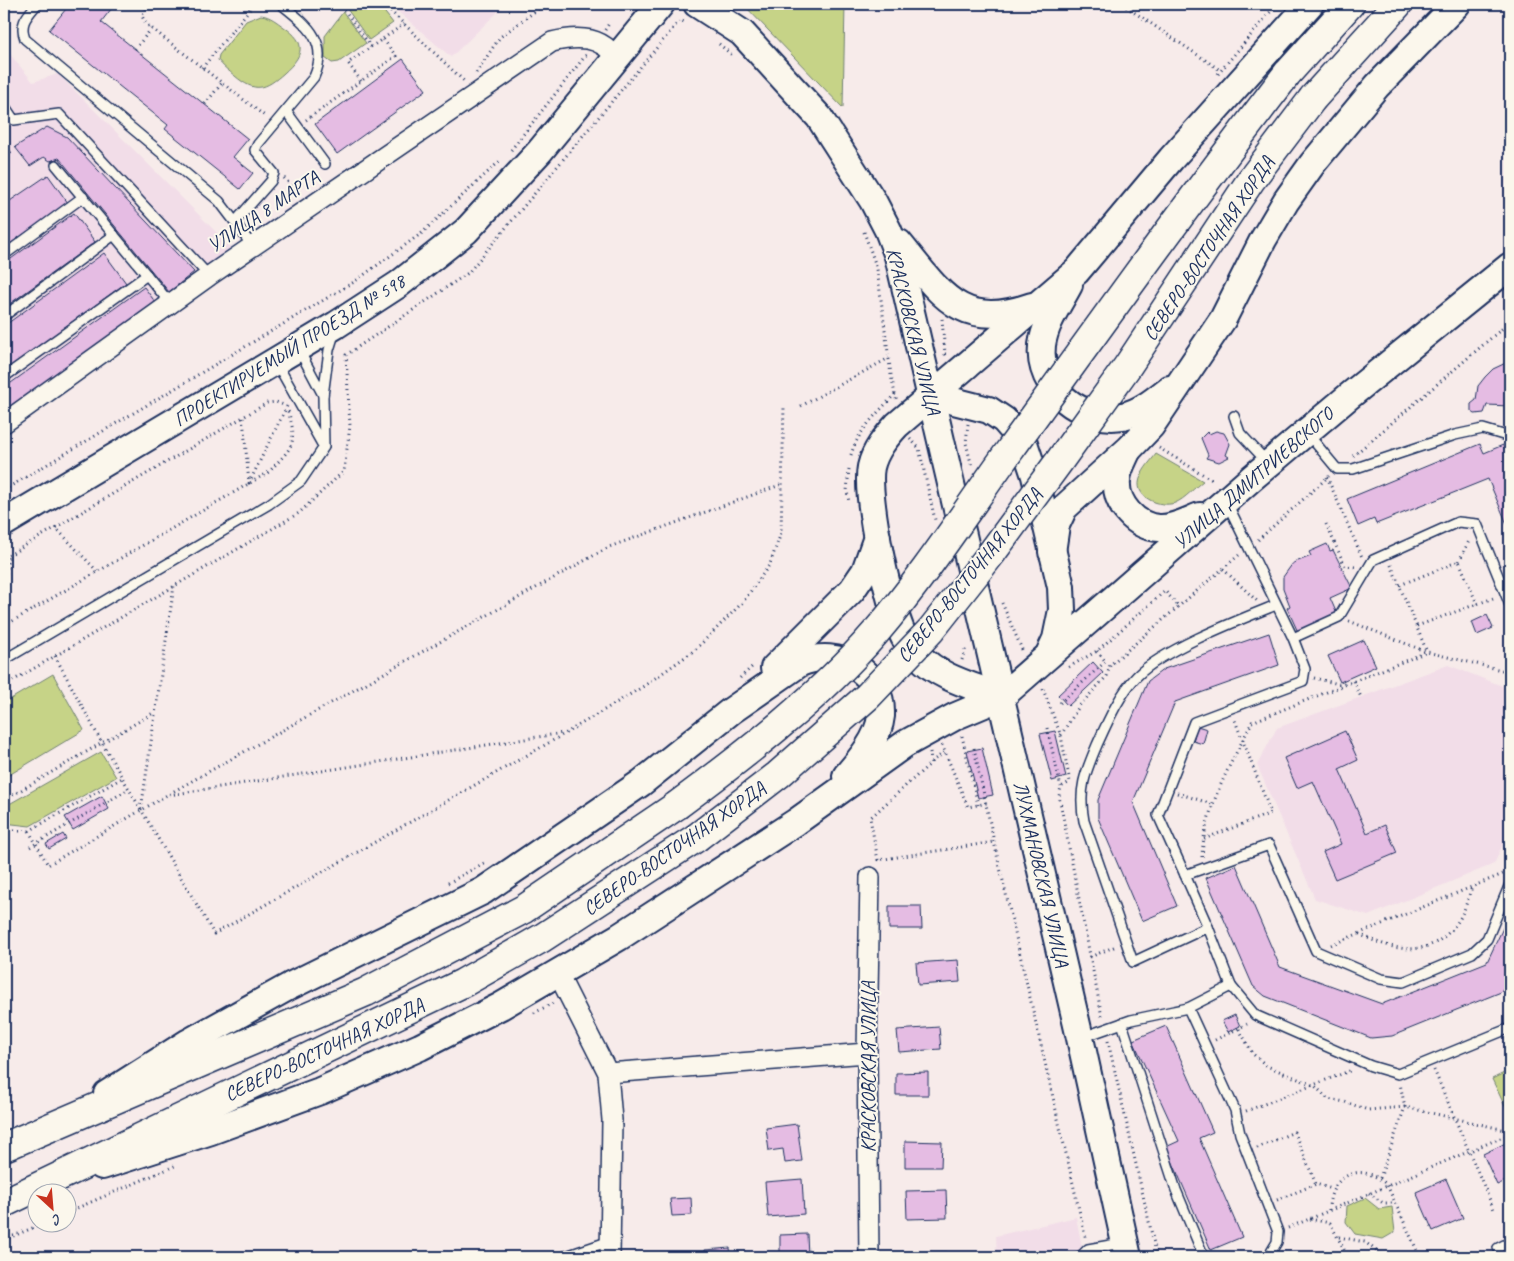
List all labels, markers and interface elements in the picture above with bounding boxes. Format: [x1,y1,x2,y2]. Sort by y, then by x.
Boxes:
street label: СЕВЕРО-ВОСТОЧНАЯ ХОРДА [1137,150,1280,345]
street label: УЛИЦА 8 МАРТА [203,164,325,258]
street label: КРАСКОВСКАЯ УЛИЦА [881,245,947,418]
street label: ПРОЕКТИРУЕМЫЙ ПРОЕЗД № 598 [169,268,411,432]
street label: УЛИЦА ДМИТРИЕВСКОГО [1168,401,1340,555]
street label: СЕВЕРО-ВОСТОЧНАЯ ХОРДА [891,482,1048,668]
street label: СЕВЕРО-ВОСТОЧНАЯ ХОРДА [578,775,771,921]
street label: ЛУХМАНОВСКАЯ УЛИЦА [1008,779,1075,970]
street label: КРАСКОВСКАЯ УЛИЦА [856,980,881,1153]
street label: СЕВЕРО-ВОСТОЧНАЯ ХОРДА [220,992,429,1107]
north arrow [28,1184,78,1234]
text: С [49,1210,64,1229]

